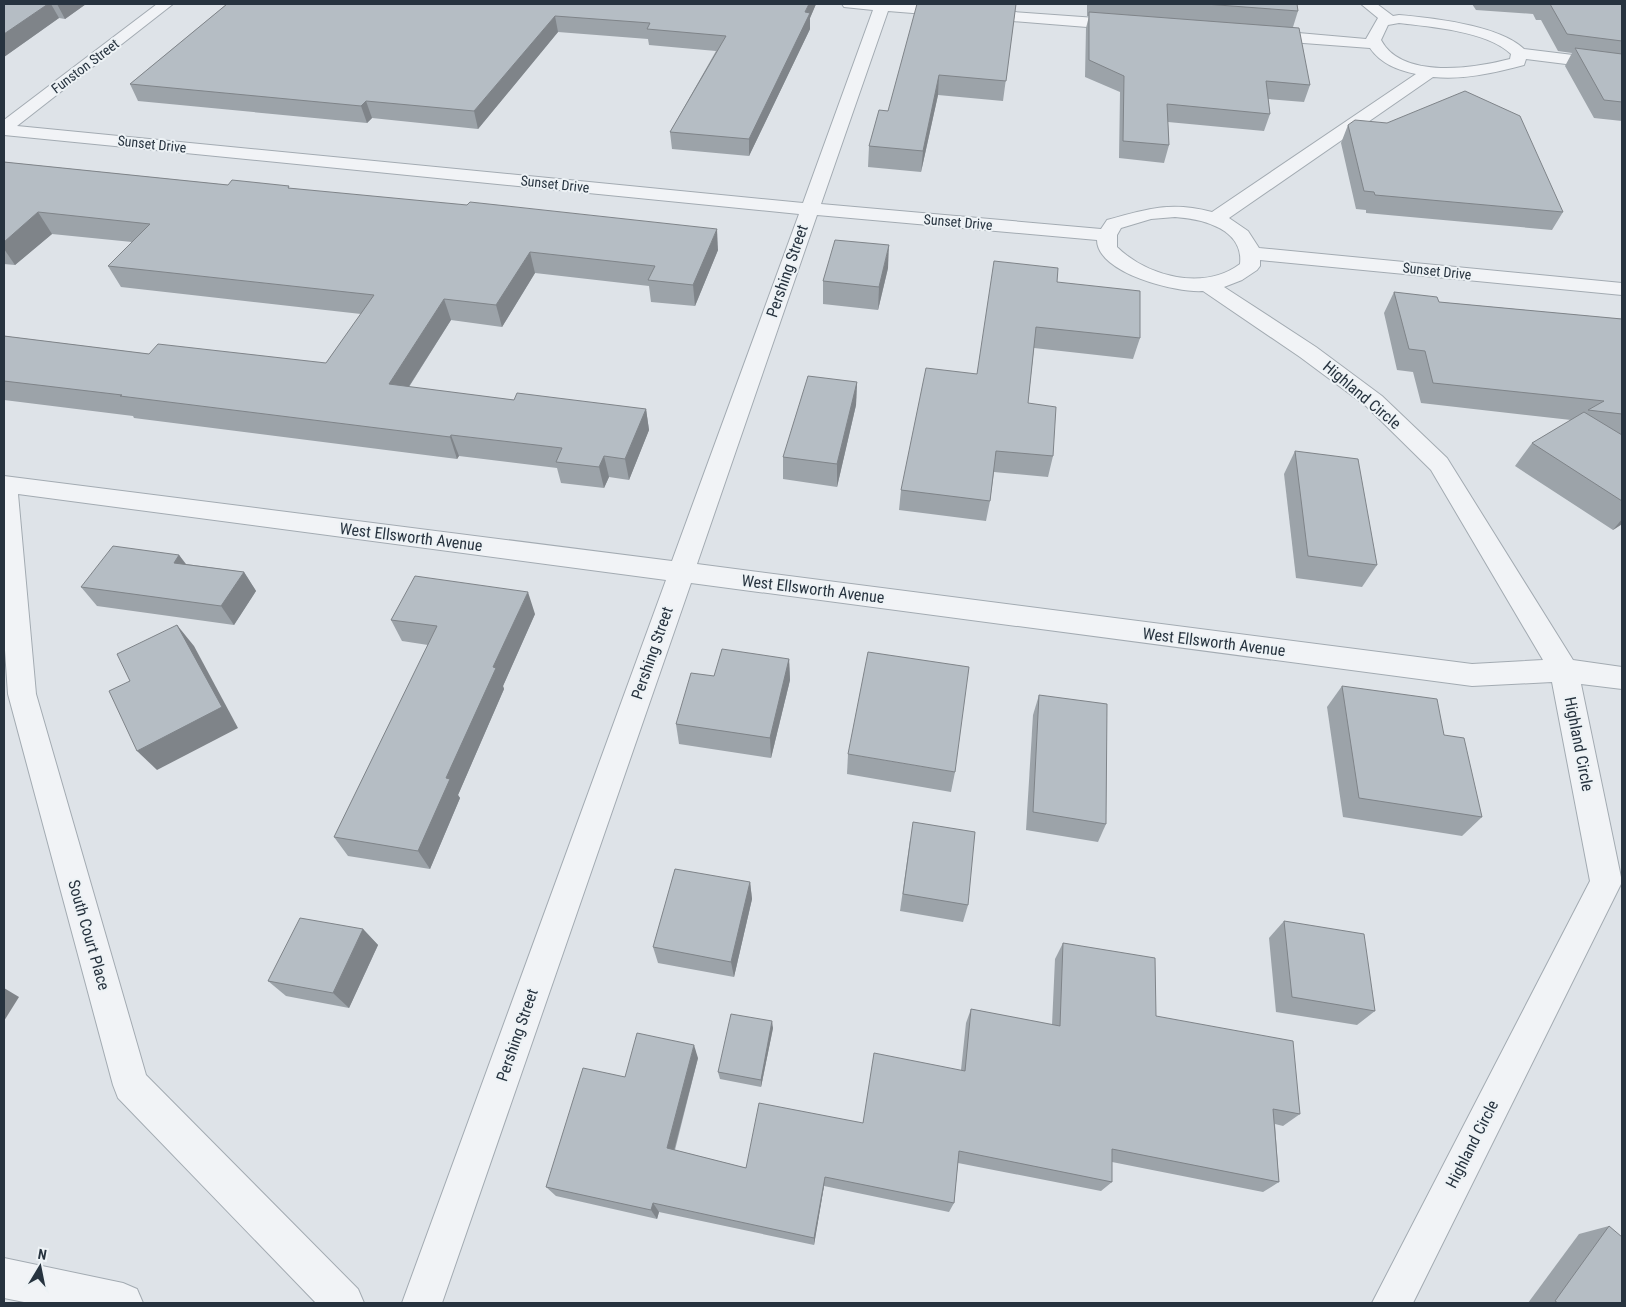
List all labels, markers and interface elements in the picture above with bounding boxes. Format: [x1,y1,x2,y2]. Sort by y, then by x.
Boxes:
street label: Funston Street [48,35,122,97]
street label: Sunset Drive [117,132,188,156]
street label: Sunset Drive [520,172,591,196]
street label: Sunset Drive [923,211,994,233]
street label: Pershing Street [762,222,812,320]
street label: Sunset Drive [1402,259,1473,283]
street label: Highland Circle [1319,357,1405,433]
street label: West Ellsworth Avenue [339,519,483,555]
street label: West Ellsworth Avenue [741,571,885,607]
street label: Pershing Street [627,604,677,702]
street label: West Ellsworth Avenue [1142,624,1286,660]
street label: Highland Circle [1561,695,1597,793]
street label: South Court Place [64,878,114,992]
street label: Pershing Street [492,986,542,1084]
street label: Highland Circle [1442,1097,1502,1191]
north arrow [15,1242,65,1292]
text: N [37,1246,48,1263]

